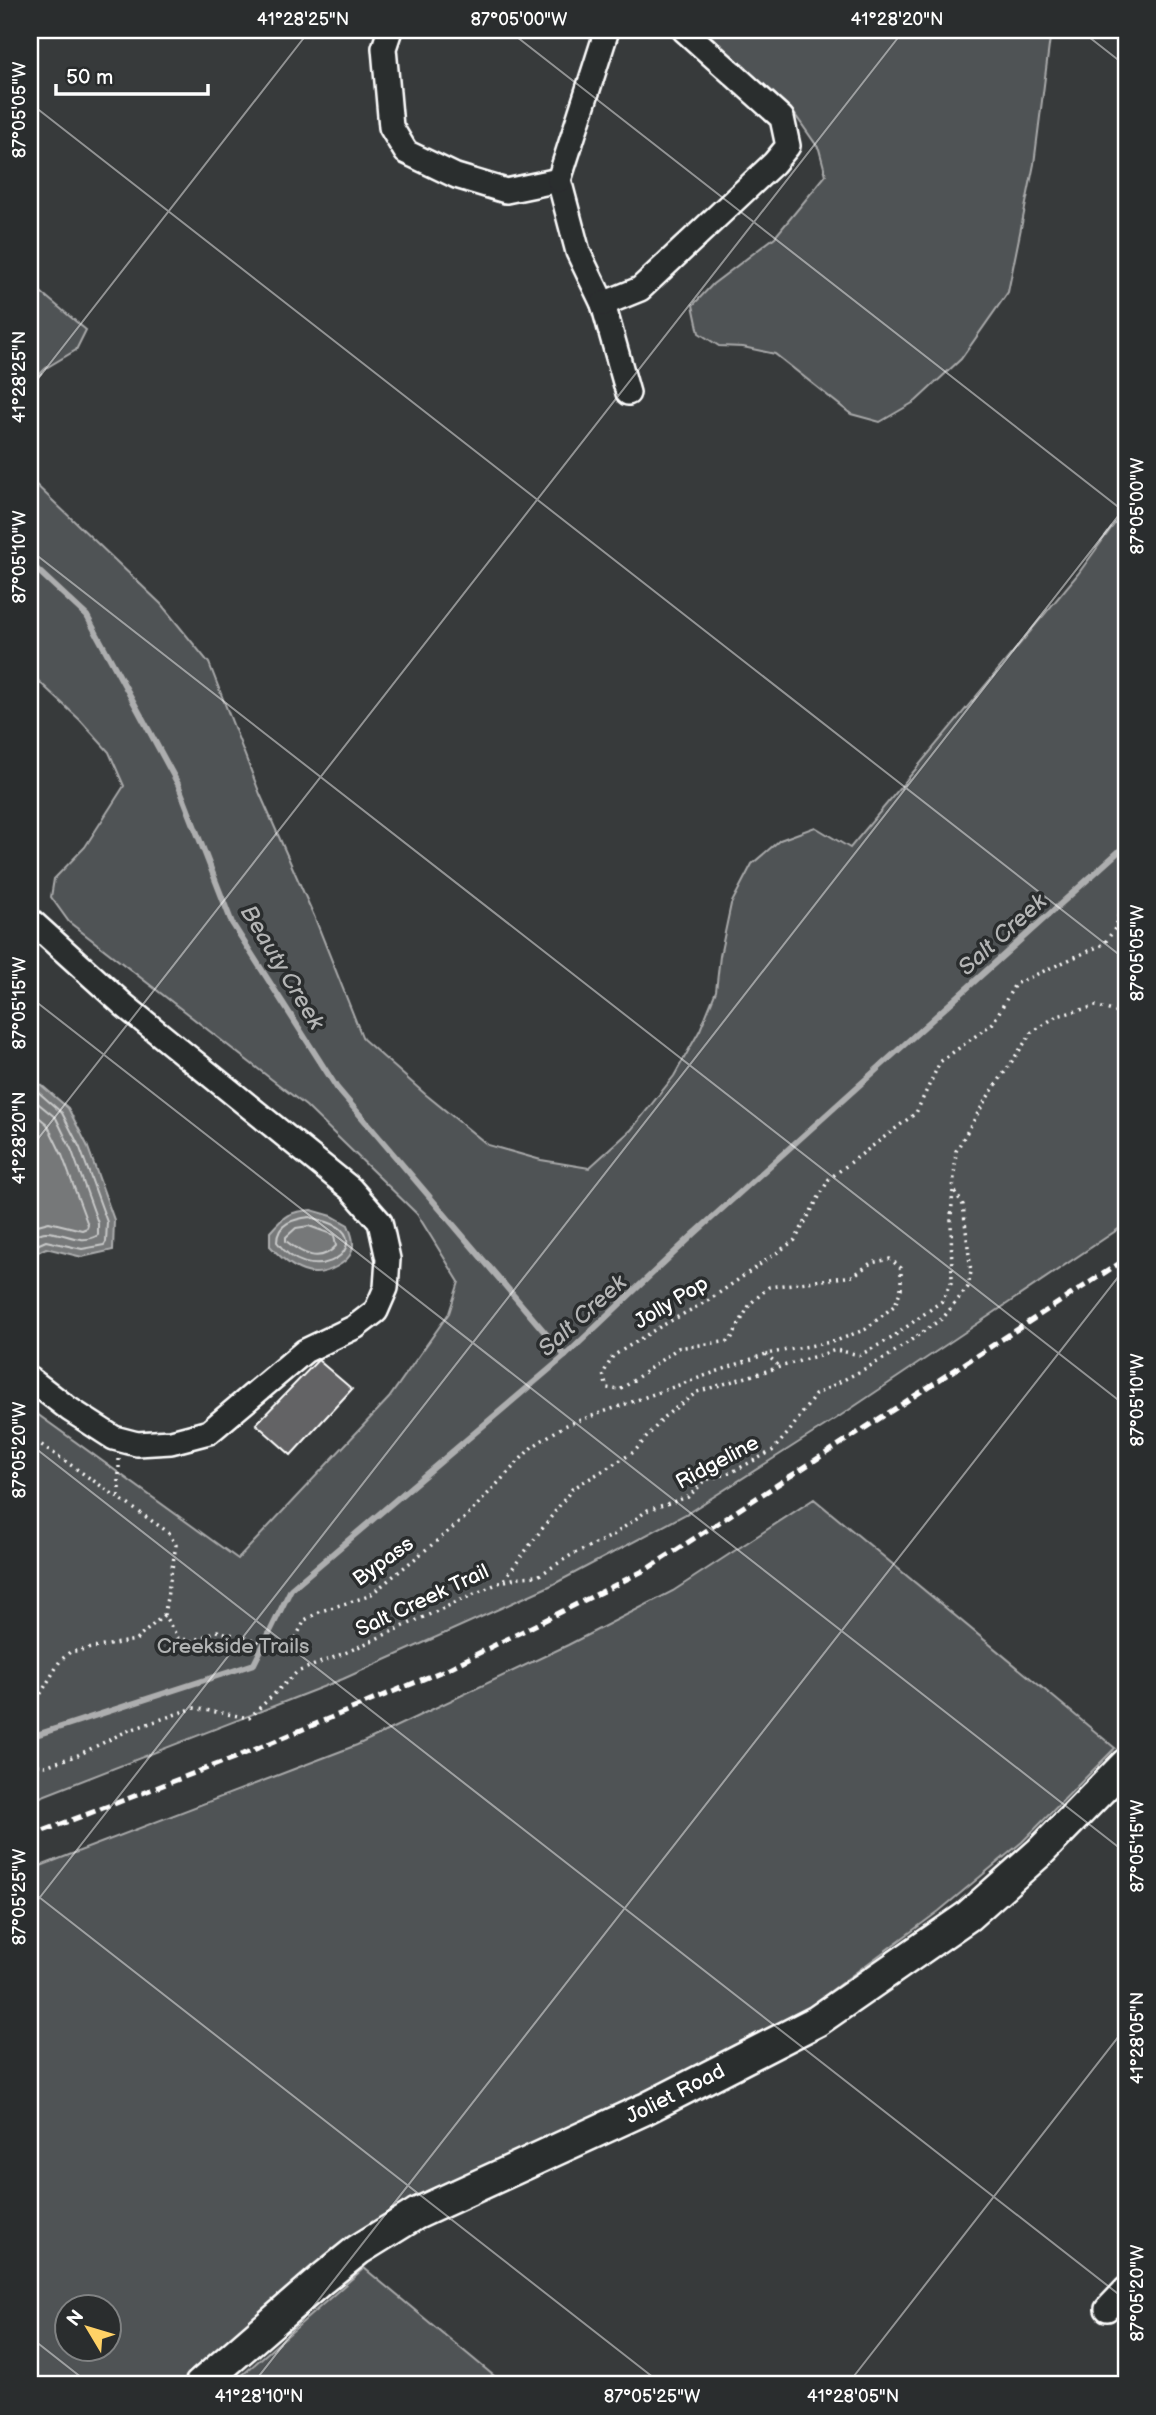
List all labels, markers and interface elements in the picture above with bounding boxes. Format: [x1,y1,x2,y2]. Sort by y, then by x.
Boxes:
text: 41°28'25"N [257,9,349,30]
text: 87°05'00"W [471,9,568,30]
text: 41°28'20"N [851,9,943,30]
scale bar [56,52,208,96]
text: 87°05'05"W [9,61,30,158]
text: 50 m [66,65,113,90]
text: 41°28'25"N [9,331,30,423]
text: 87°05'00"W [1127,457,1148,554]
text: 87°05'10"W [9,510,30,604]
water label: Salt Creek [953,887,1053,982]
water label: Beauty Creek [234,900,331,1035]
text: 87°05'05"W [1127,904,1148,1001]
text: 87°05'15"W [9,956,30,1049]
text: 41°28'20"N [9,1092,30,1184]
water label: Salt Creek [533,1268,633,1363]
street label: Jolly Pop [630,1271,713,1334]
text: 87°05'10"W [1127,1353,1148,1447]
text: 87°05'20"W [9,1401,30,1498]
street label: Ridgeline [671,1430,763,1495]
street label: Bypass [348,1531,418,1592]
street label: Salt Creek Trail [352,1559,493,1642]
park label: Creekside Trails [157,1634,309,1659]
text: 87°05'15"W [1127,1799,1148,1892]
text: 87°05'25"W [9,1848,30,1945]
text: 41°28'05"N [1127,1992,1148,2084]
street label: Joliet Road [622,2058,729,2129]
text: 87°05'20"W [1127,2244,1148,2341]
north arrow [52,2292,122,2362]
text: N [62,2306,89,2331]
text: 41°28'10"N [214,2386,304,2407]
text: 87°05'25"W [604,2386,701,2407]
text: 41°28'05"N [807,2386,899,2407]

